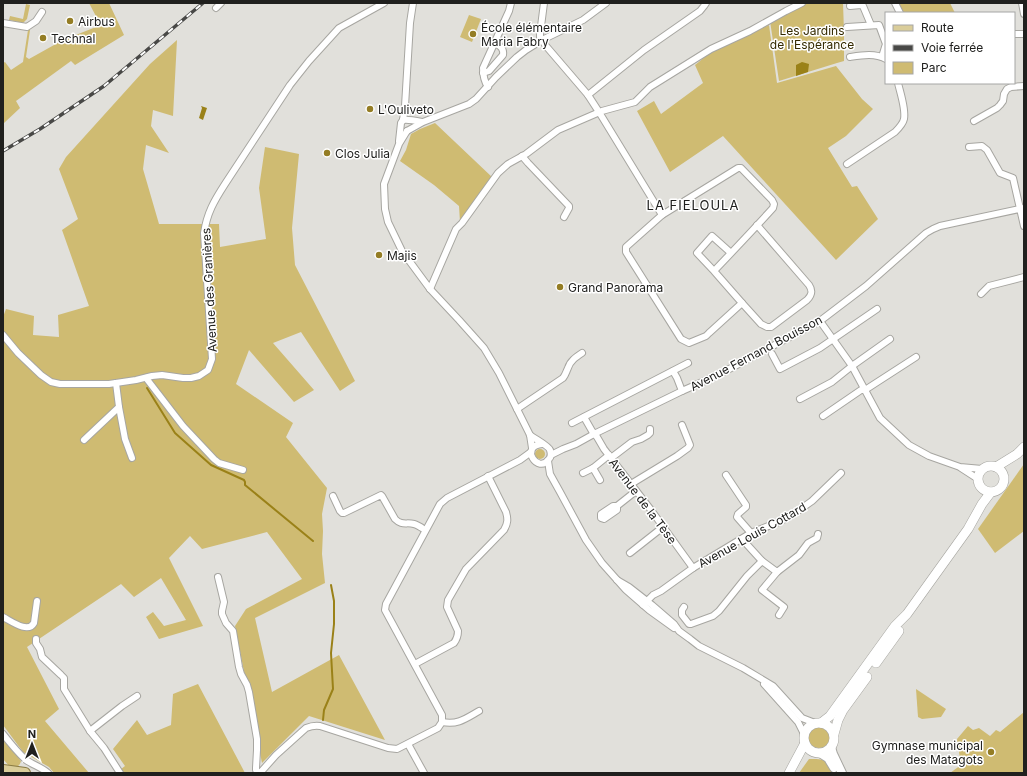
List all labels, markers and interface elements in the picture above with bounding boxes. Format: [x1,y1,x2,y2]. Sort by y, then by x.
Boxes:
legend [885,12,1015,84]
place label: Airbus [78,14,115,29]
marker: Airbus [65,16,75,26]
place label: École élémentaire Maria Fabry [481,20,582,49]
text: Route [921,20,954,35]
park label: Les Jardins de l'Espérance [770,23,854,52]
marker: École élémentaire Maria Fabry [468,29,478,39]
place label: Technal [51,31,96,46]
marker: Technal [38,33,48,43]
text: Voie ferrée [921,40,983,55]
text: Parc [921,60,947,75]
place label: L'Ouliveto [378,102,434,117]
marker: L'Ouliveto [365,104,375,114]
place label: Clos Julia [335,146,390,161]
marker: Clos Julia [322,148,332,158]
district label: LA FIELOULA [647,197,739,213]
street label: Avenue des Granières [198,227,220,353]
place label: Majis [387,248,417,263]
marker: Majis [374,250,384,260]
place label: Grand Panorama [568,280,663,295]
marker: Grand Panorama [555,282,565,292]
street label: Avenue Fernand Bouisson [687,312,825,394]
street label: Avenue de la Tèse [606,455,680,547]
street label: Avenue Louis Cottard [695,499,809,571]
north arrow [12,724,52,764]
text: N [28,727,36,741]
place label: Gymnase municipal des Matagots [872,738,983,767]
marker: Gymnase municipal des Matagots [986,747,996,757]

